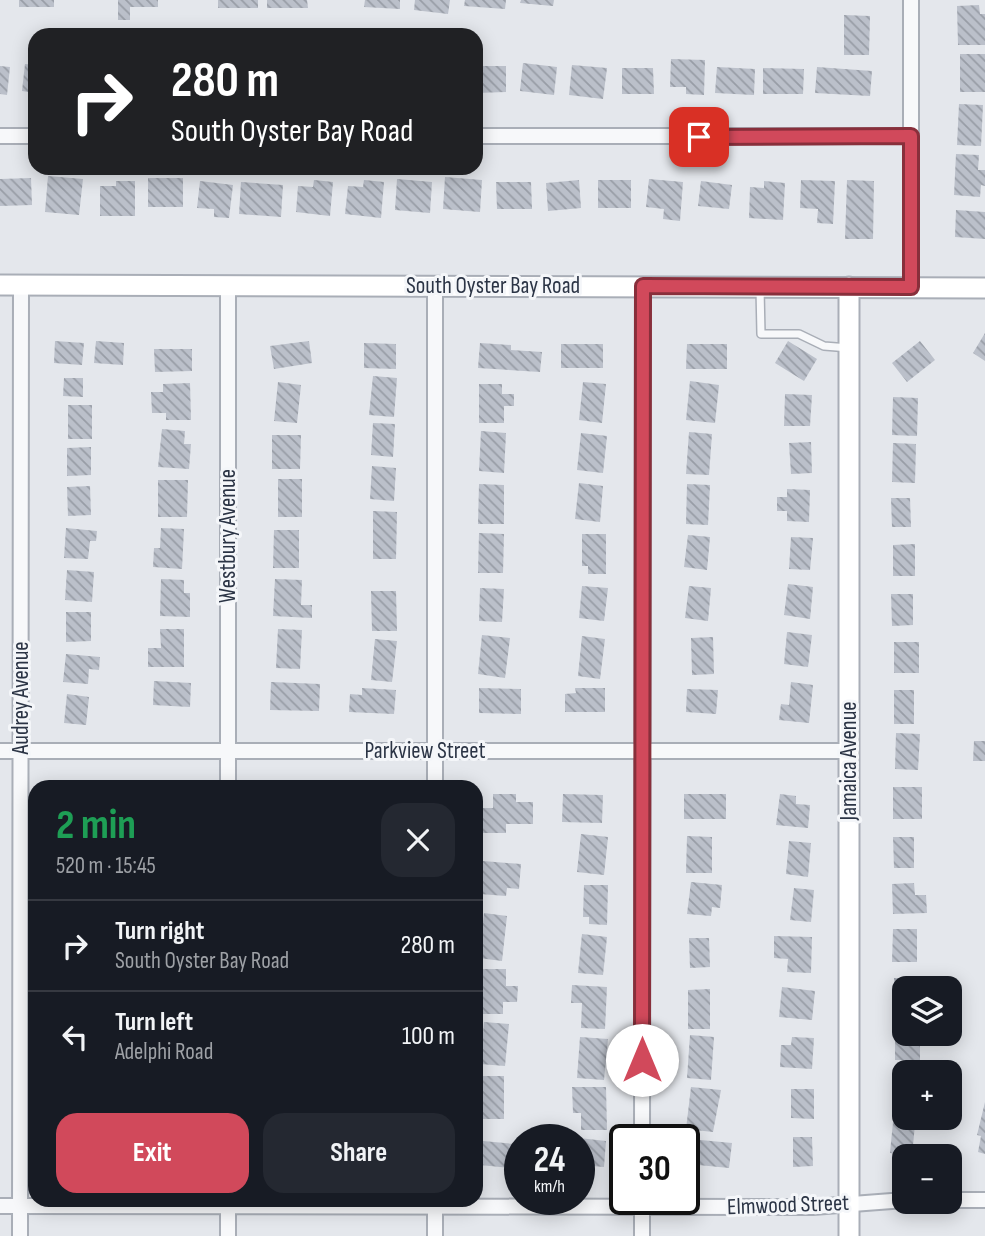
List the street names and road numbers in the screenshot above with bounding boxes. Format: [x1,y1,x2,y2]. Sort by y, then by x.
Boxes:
street label: South Oyster Bay Road [406,272,580,300]
street label: Westbury Avenue [214,469,242,603]
street label: Audrey Avenue [7,641,35,756]
street label: Jamaica Avenue [835,701,863,822]
street label: Parkview Street [364,737,486,765]
street label: Elmwood Street [726,1189,850,1221]

